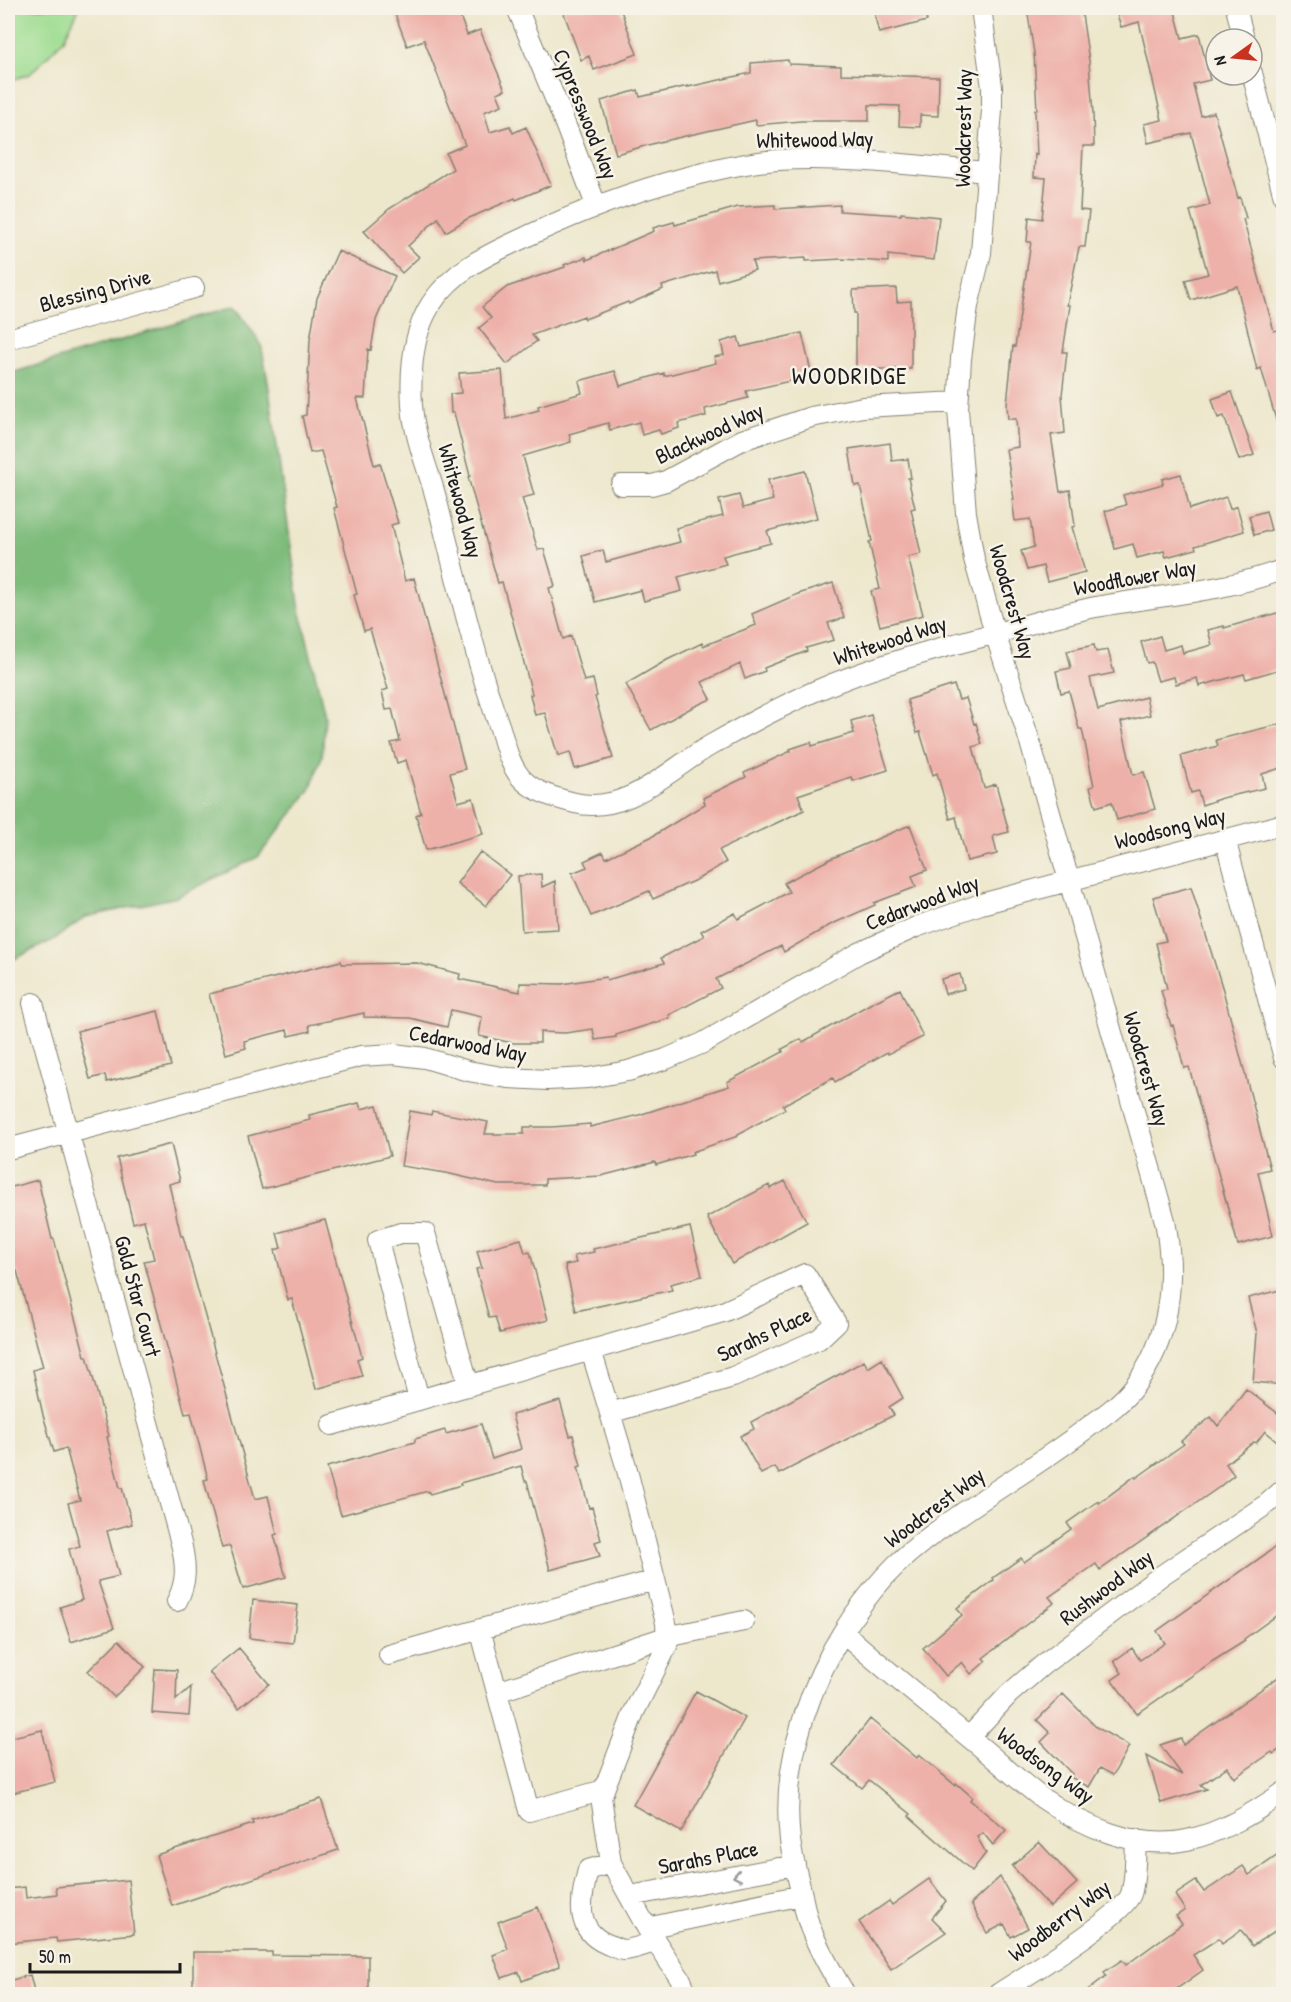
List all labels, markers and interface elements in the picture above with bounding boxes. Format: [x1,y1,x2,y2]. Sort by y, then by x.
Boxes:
north arrow [1204,27,1264,87]
street label: Cypresswood Way [546,44,626,184]
text: N [1208,53,1231,68]
street label: Woodcrest Way [947,69,979,187]
street label: Whitewood Way [756,123,874,155]
street label: Blessing Drive [36,261,154,319]
district label: WOODRIDGE [792,359,908,391]
street label: Blackwood Way [650,395,768,471]
street label: Whitewood Way [431,441,491,561]
street label: Woodcrest Way [982,541,1044,663]
street label: Woodflower Way [1071,551,1199,603]
street label: Whitewood Way [830,608,950,672]
street label: Woodsong Way [1111,800,1229,856]
street label: Cedarwood Way [861,867,983,937]
street label: Woodcrest Way [1116,1008,1178,1130]
street label: Cedarwood Way [406,1017,530,1069]
street label: Gold Star Court [107,1232,169,1360]
street label: Sarahs Place [712,1299,816,1369]
street label: Woodcrest Way [878,1459,990,1555]
street label: Rushwood Way [1053,1542,1159,1632]
street label: Woodsong Way [991,1720,1101,1810]
street label: Sarahs Place [656,1833,761,1881]
one-way arrow [733,1869,743,1882]
street label: Woodberry Way [1002,1872,1116,1968]
scale bar [30,1936,180,1974]
text: 50 m [39,1944,71,1969]

